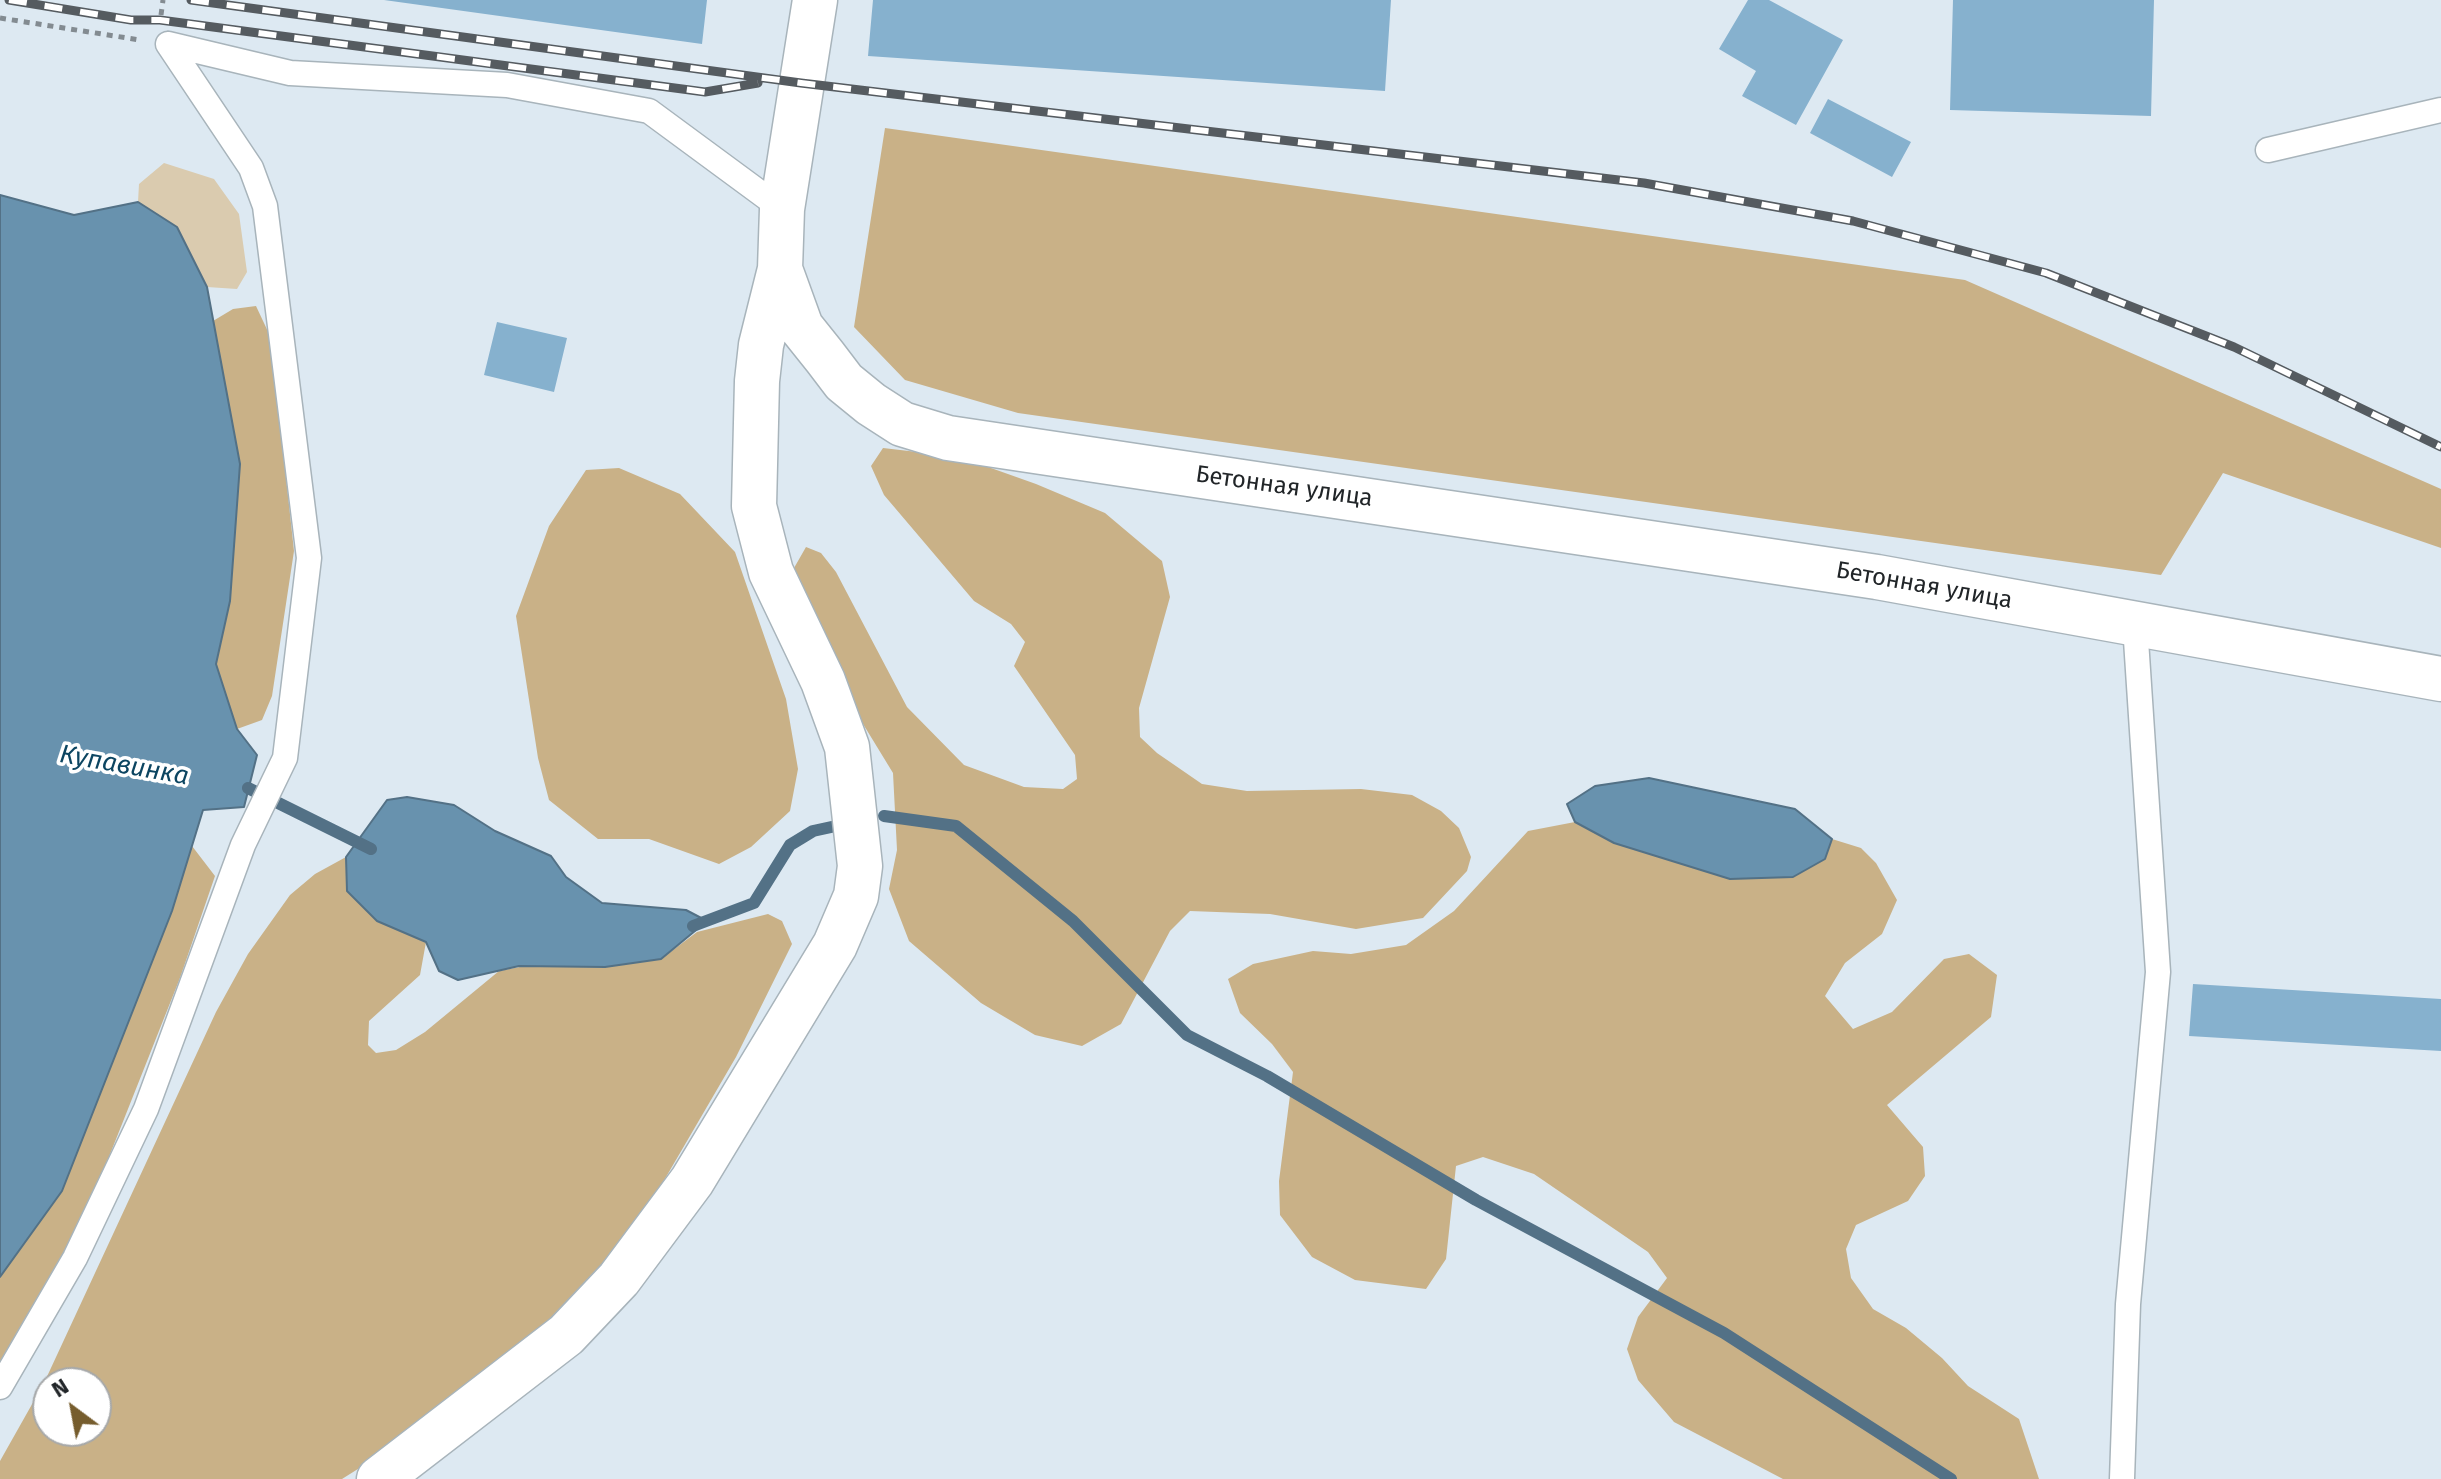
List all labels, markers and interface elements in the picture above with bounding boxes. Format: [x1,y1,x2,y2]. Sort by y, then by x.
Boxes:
street label: Бетонная улица [1194,460,1374,514]
street label: Бетонная улица [1834,556,2014,616]
water label: Купавинка [57,739,191,793]
north arrow [32,1367,112,1447]
text: N [47,1373,73,1403]

